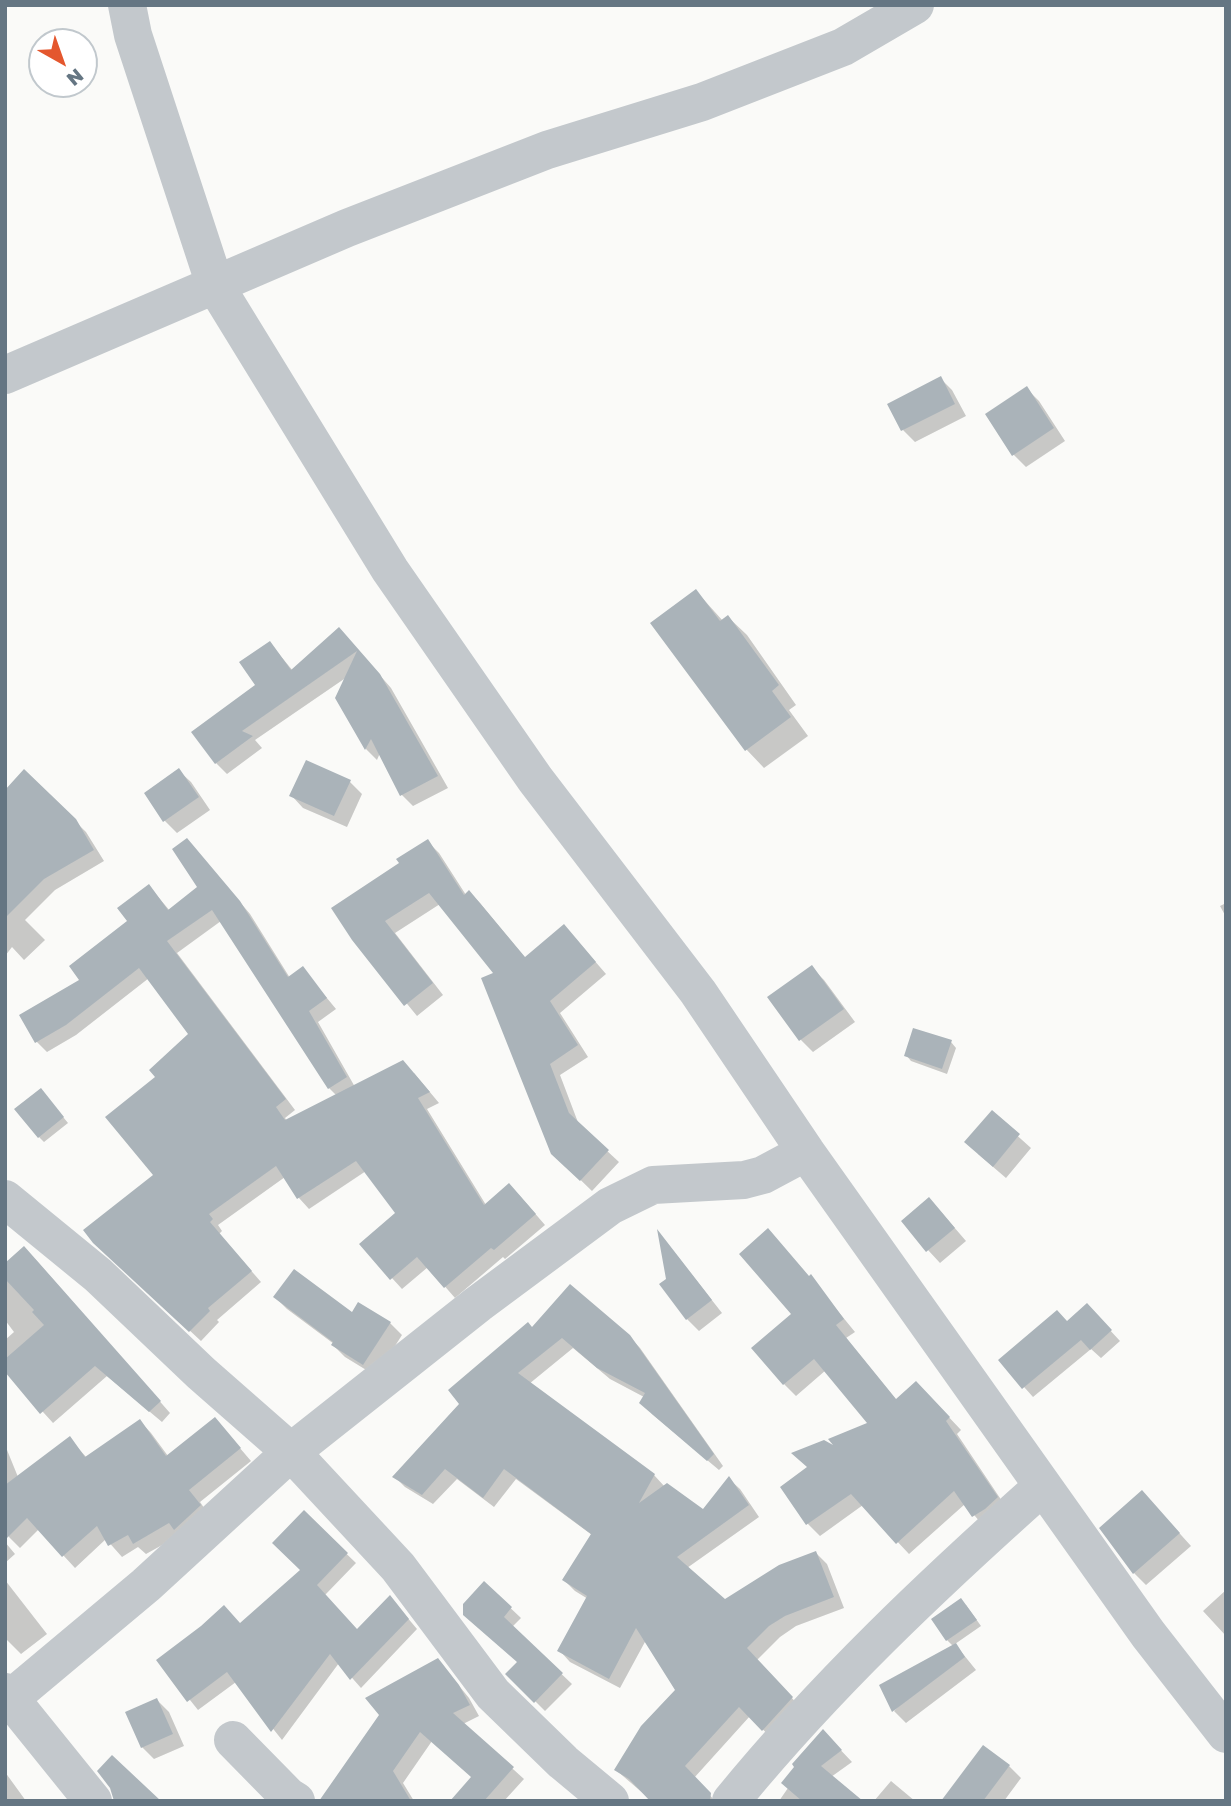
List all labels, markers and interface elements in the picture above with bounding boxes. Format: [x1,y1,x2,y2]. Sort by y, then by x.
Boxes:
north arrow [28,28,98,98]
text: N [63,64,88,91]

